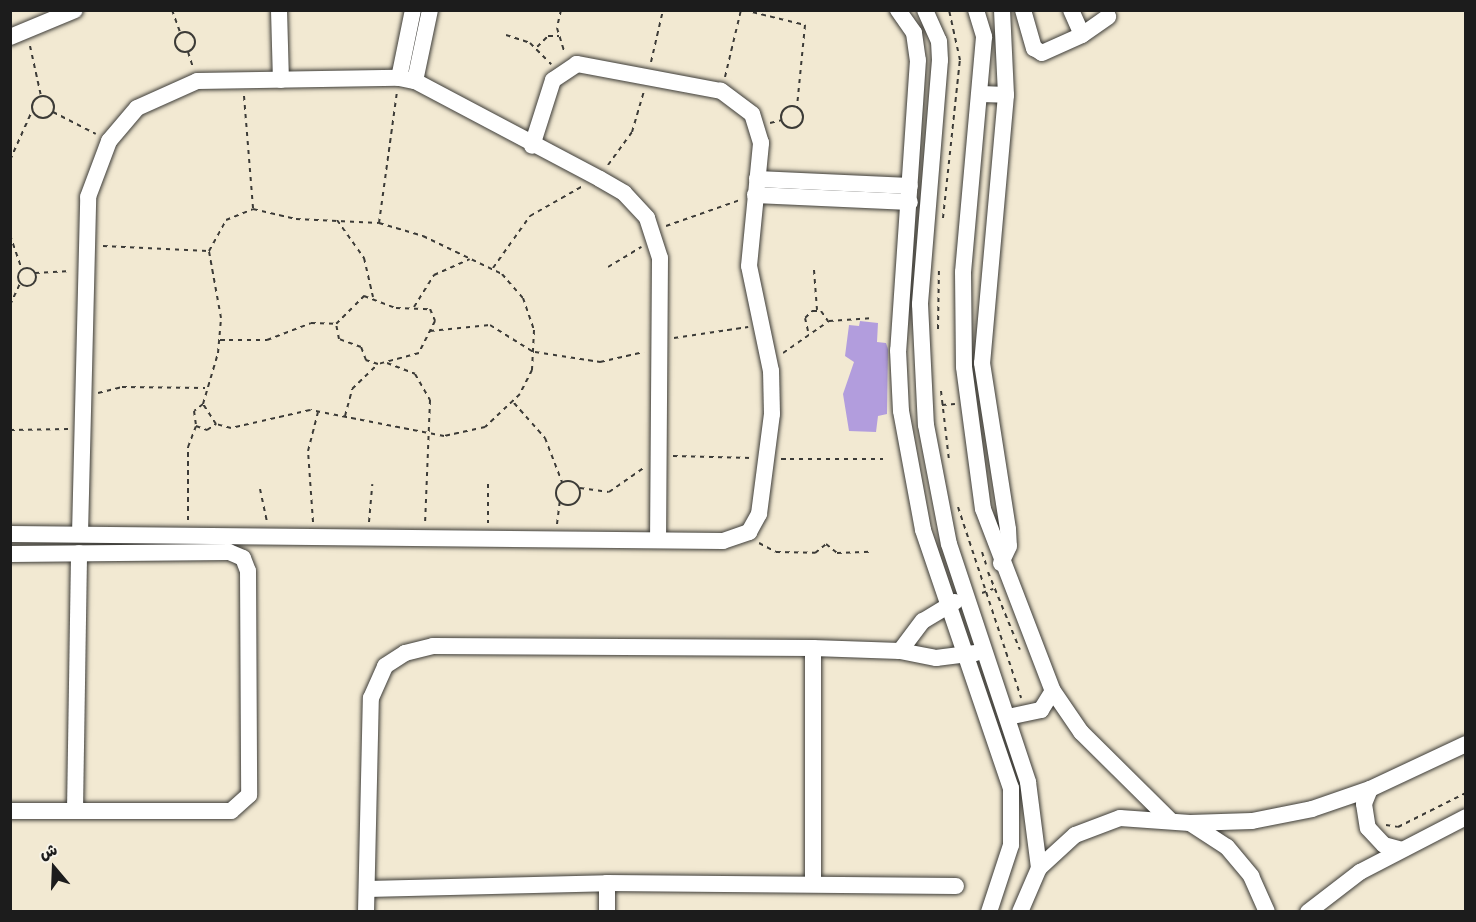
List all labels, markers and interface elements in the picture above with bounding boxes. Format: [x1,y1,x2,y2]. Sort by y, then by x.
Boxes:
north arrow [24,838,84,898]
text: ش [36,838,60,864]

